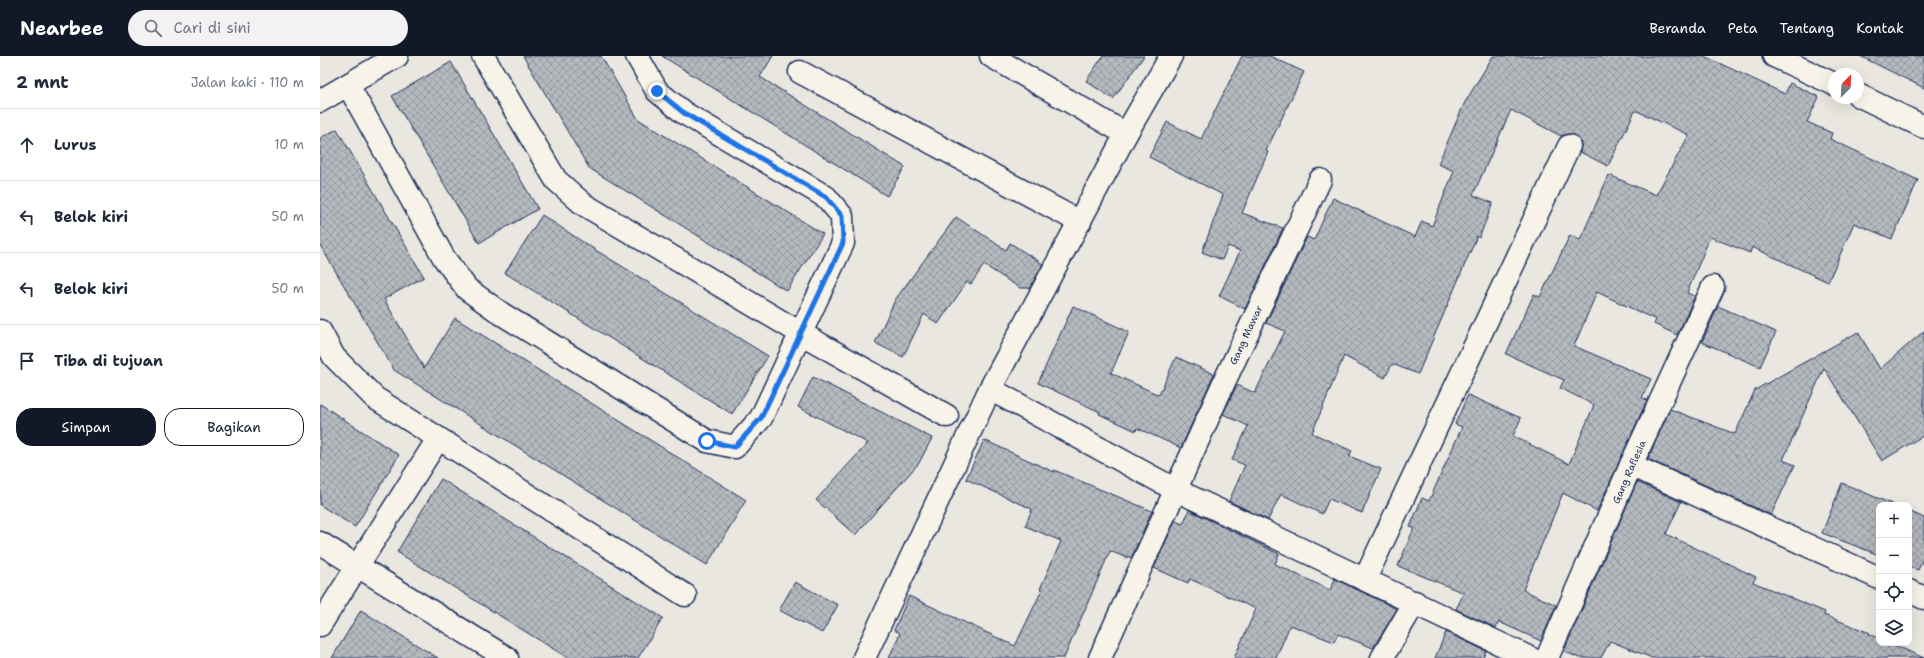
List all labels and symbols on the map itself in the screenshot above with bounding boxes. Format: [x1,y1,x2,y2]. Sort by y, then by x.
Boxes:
north arrow [1828,68,1864,104]
route end [648,82,666,100]
street label: Gang Mawar [1227,303,1266,367]
route start [698,432,716,450]
street label: Gang Raflesia [1609,438,1649,506]

